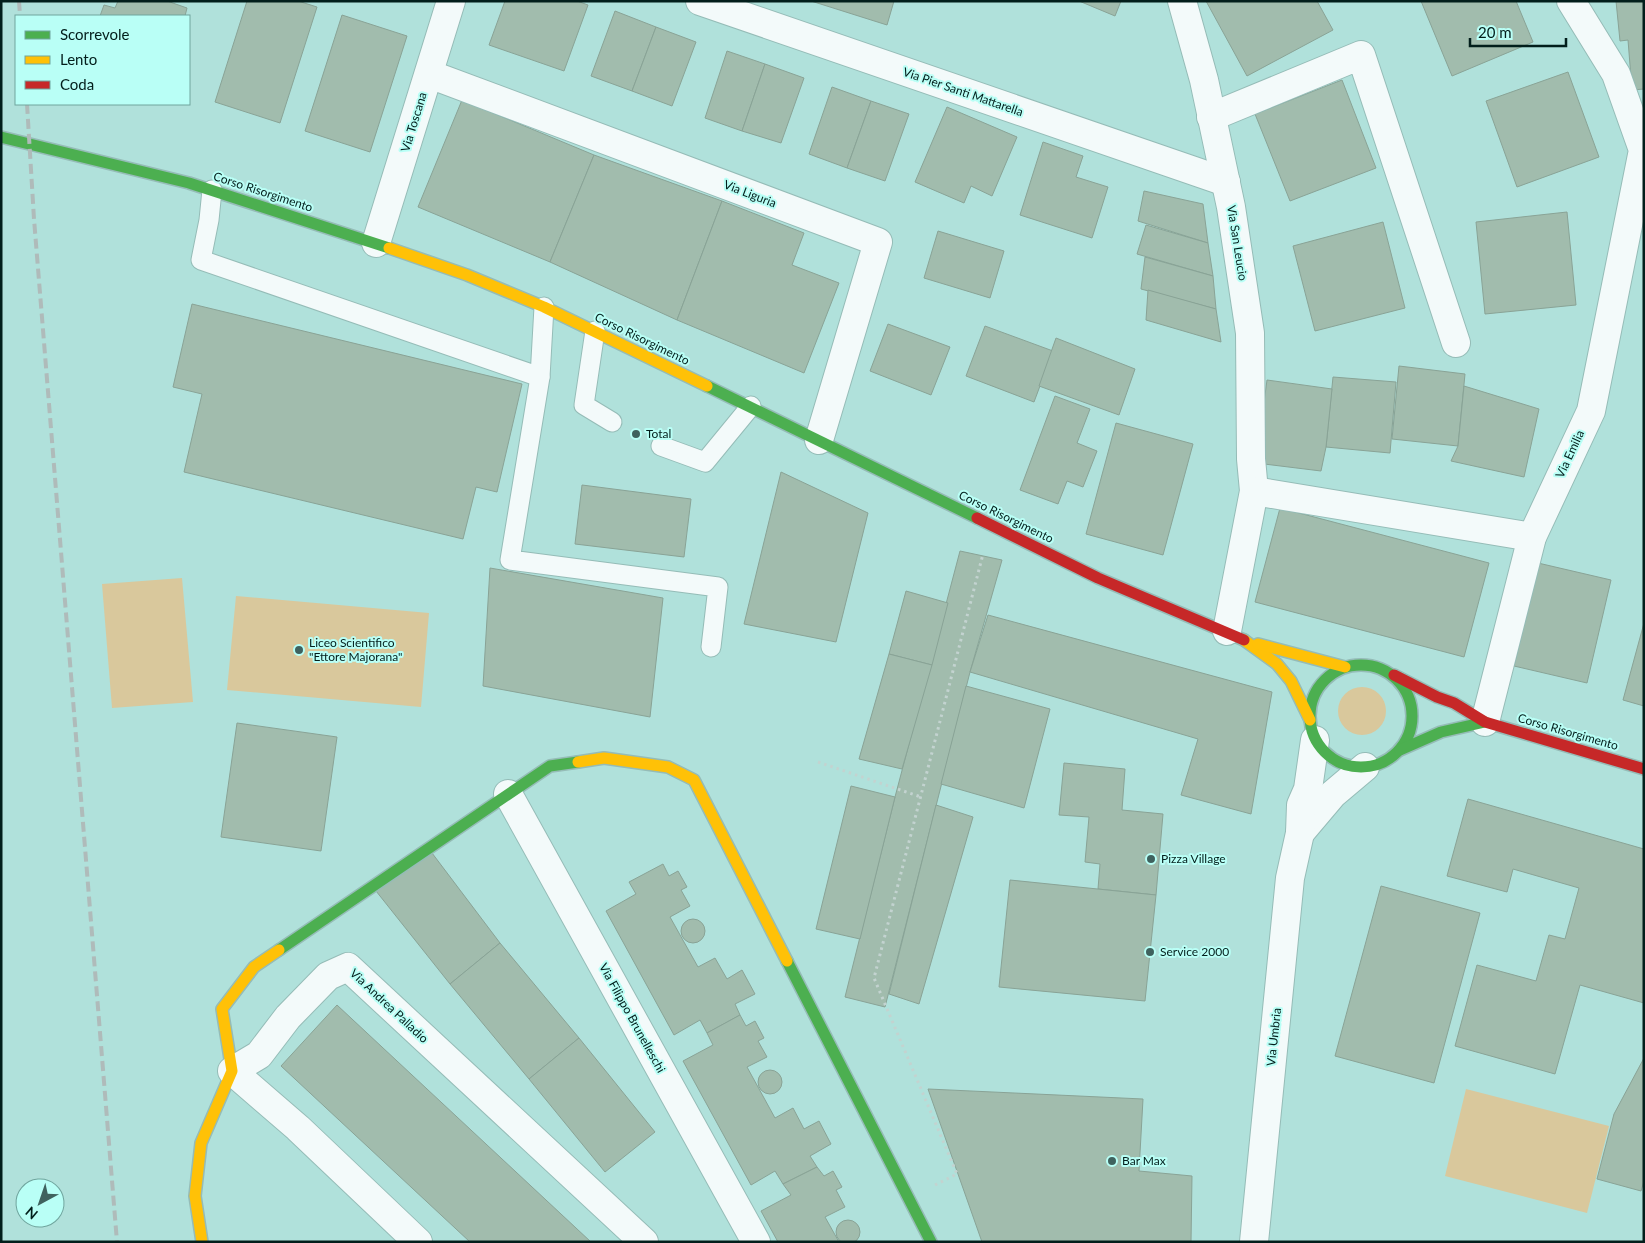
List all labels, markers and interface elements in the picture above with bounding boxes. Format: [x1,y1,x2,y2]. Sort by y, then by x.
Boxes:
legend [15,15,190,105]
scale bar [1470,15,1566,47]
text: 20 m [1478,23,1512,41]
text: Scorrevole [60,25,130,43]
text: Lento [60,50,97,68]
street label: Via Pier Santi Mattarella [901,64,1025,119]
text: Coda [60,75,94,93]
street label: Via Toscana [397,90,430,154]
street label: Corso Risorgimento [212,168,315,215]
street label: Via Liguria [722,177,779,210]
street label: Via San Leucio [1224,204,1251,282]
street label: Corso Risorgimento [592,309,692,368]
place label: Total [646,426,671,441]
street label: Via Emilia [1552,427,1587,480]
marker: Total [630,428,642,440]
street label: Corso Risorgimento [956,487,1056,546]
place label: Liceo Scientifico "Ettore Majorana" [309,635,402,664]
marker: Liceo Scientifico "Ettore Majorana" [293,644,305,656]
street label: Corso Risorgimento [1516,710,1620,753]
place label: Pizza Village [1161,851,1226,866]
marker: Pizza Village [1145,853,1157,865]
place label: Service 2000 [1160,944,1229,959]
marker: Service 2000 [1144,946,1156,958]
street label: Via Filippo Brunelleschi [596,960,669,1075]
street label: Via Andrea Palladio [347,965,432,1046]
street label: Via Umbria [1263,1007,1284,1067]
place label: Bar Max [1122,1153,1166,1168]
marker: Bar Max [1106,1155,1118,1167]
north arrow [15,1178,65,1228]
text: N [22,1203,41,1223]

